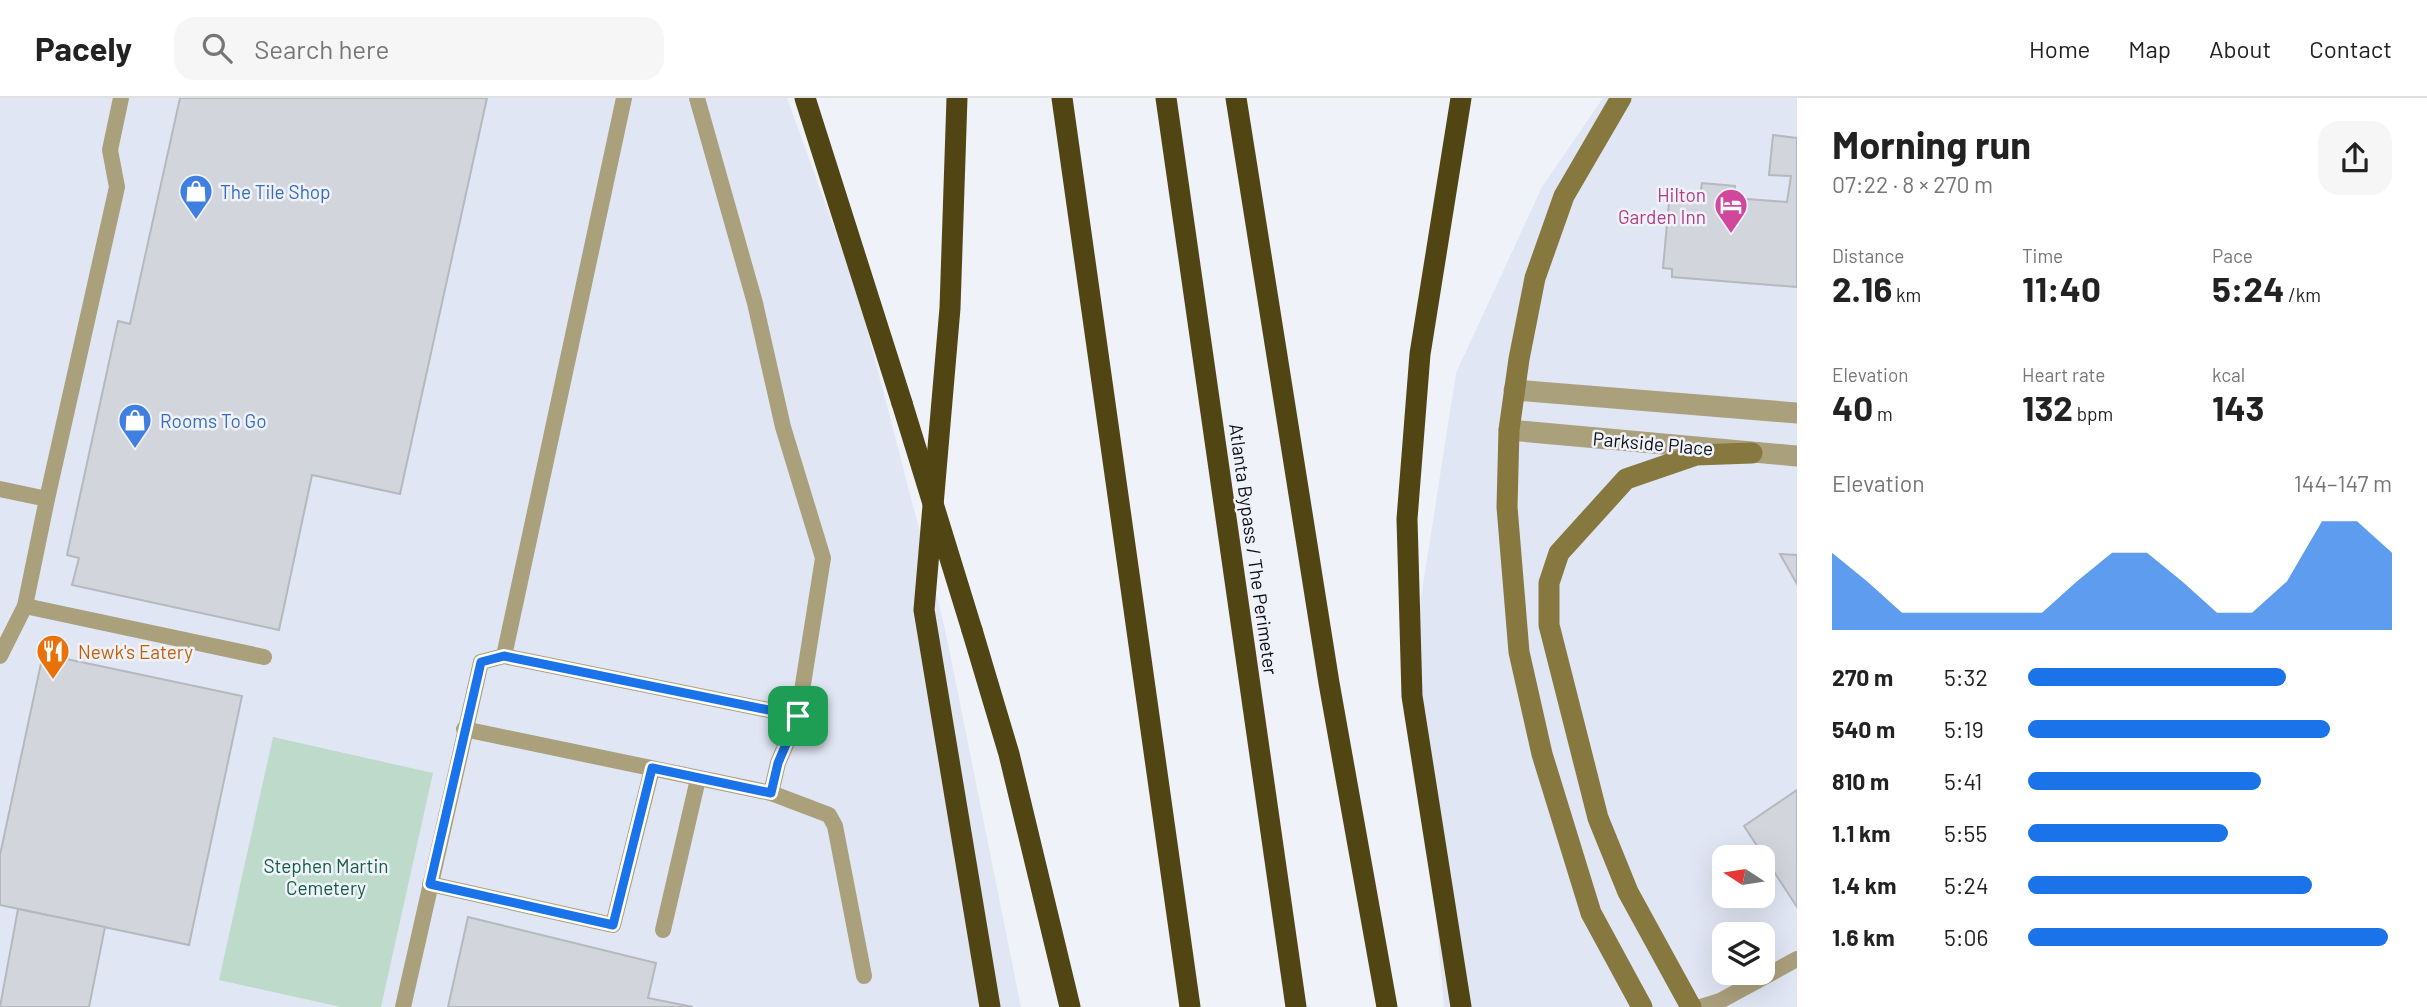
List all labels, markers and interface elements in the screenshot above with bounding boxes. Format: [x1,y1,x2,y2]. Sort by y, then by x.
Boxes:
search box [174,17,664,80]
text: Pacely [35,28,132,68]
icon: search [198,29,236,67]
text: Search here [254,33,389,64]
text: Home [2029,34,2090,63]
text: Map [2128,34,2171,63]
text: About [2209,34,2271,63]
text: Contact [2309,34,2392,63]
text: Morning run [1832,121,2031,167]
button: share [2318,121,2392,195]
text: 07:22 · 8 × 270 m [1832,170,1993,198]
shop icon: The Tile Shop [177,172,215,221]
place label: The Tile Shop [220,180,331,203]
place label: Hilton Garden Inn [1618,183,1706,228]
hotel icon: Hilton Garden Inn [1712,186,1750,235]
text: Distance [1832,244,1904,267]
text: Time [2022,244,2063,267]
text: Pace [2212,244,2253,267]
text: 2.16 [1832,267,1892,309]
text: 11:40 [2022,267,2101,309]
text: 5:24 [2212,267,2284,309]
text: km [1892,283,1921,306]
text: /km [2284,283,2321,306]
text: Elevation [1832,363,1909,386]
text: Heart rate [2022,363,2105,386]
text: kcal [2212,363,2245,386]
text: 40 [1832,386,1873,428]
text: 132 [2022,386,2073,428]
text: 143 [2212,386,2264,428]
shop icon: Rooms To Go [116,401,154,450]
text: m [1873,402,1893,425]
text: bpm [2073,402,2113,425]
place label: Rooms To Go [160,409,267,432]
street label: Atlanta Bypass / The Perimeter [1225,422,1283,676]
street label: Parkside Place [1592,426,1714,460]
text: Elevation [1832,469,1925,497]
text: 144–147 m [2294,469,2392,497]
restaurant icon: Newk's Eatery [34,632,72,681]
place label: Newk's Eatery [78,640,193,663]
text: 270 m [1832,663,1893,691]
text: 5:32 [1944,663,1988,691]
pin [768,686,828,746]
icon: arrive [779,697,817,735]
text: 540 m [1832,715,1895,743]
text: 5:19 [1944,715,1984,743]
text: 810 m [1832,767,1889,795]
text: 5:41 [1944,767,1982,795]
text: 1.1 km [1832,819,1891,847]
text: 5:55 [1944,819,1987,847]
north arrow [1712,845,1774,908]
map controls [1712,845,1775,985]
park label: Stephen Martin Cemetery [263,854,389,899]
text: 1.4 km [1832,871,1896,899]
text: 5:24 [1944,871,1989,899]
button: layers [1712,922,1775,985]
text: 1.6 km [1832,923,1895,951]
text: 5:06 [1944,923,1988,951]

